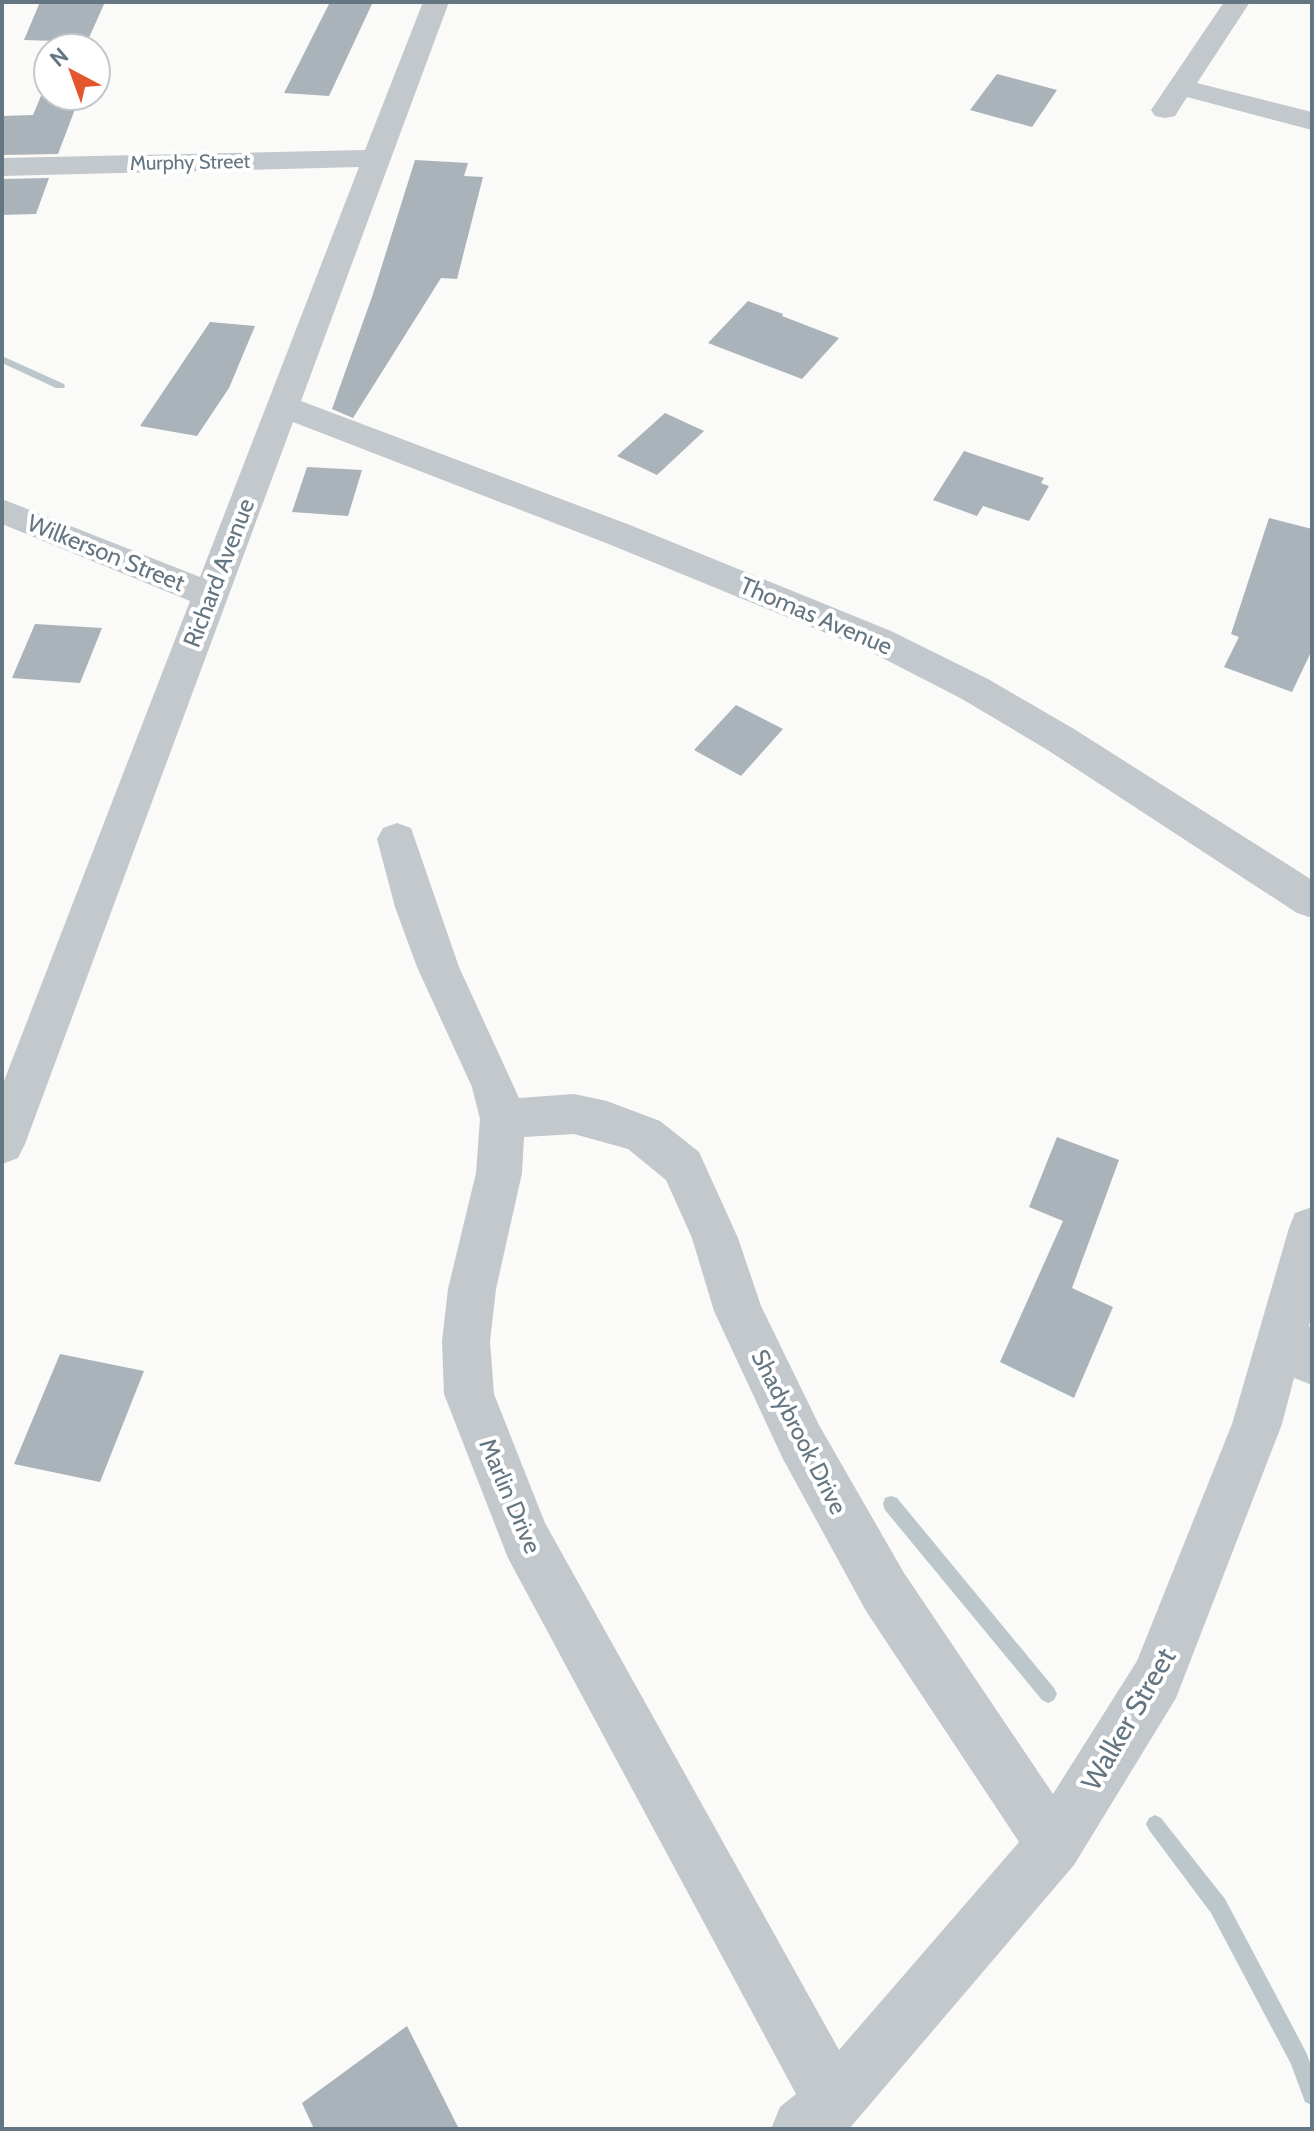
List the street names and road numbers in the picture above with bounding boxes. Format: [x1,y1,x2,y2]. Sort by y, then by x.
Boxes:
street label: Murphy Street [130,149,251,175]
street label: Richard Avenue [177,494,260,651]
street label: Wilkerson Street [23,508,189,597]
street label: Thomas Avenue [736,570,897,661]
street label: Shadybrook Drive [745,1345,853,1519]
street label: Marlin Drive [473,1434,548,1558]
street label: Walker Street [1074,1642,1182,1796]

